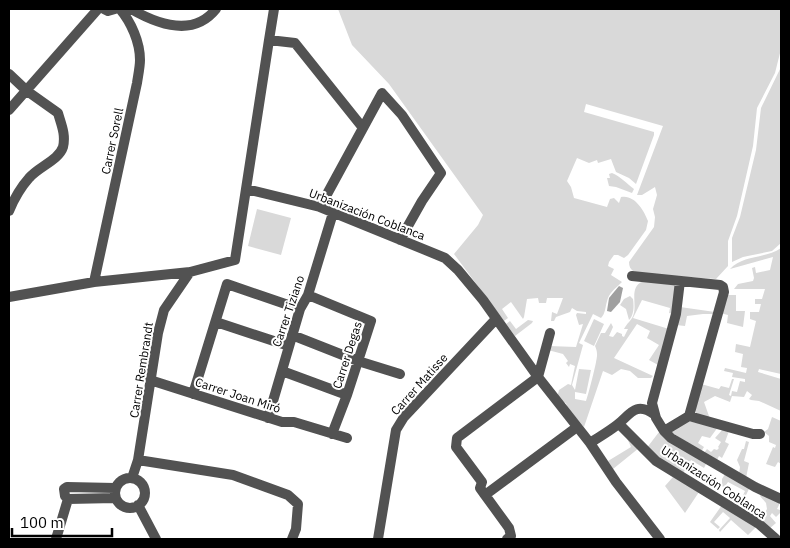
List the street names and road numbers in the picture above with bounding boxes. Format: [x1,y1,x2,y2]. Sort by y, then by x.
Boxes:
street label: Carrer Sorell [98,106,126,176]
street label: Urbanización Coblanca [307,185,428,243]
street label: Carrer Tiziano [269,273,307,349]
street label: Carrer Degas [329,319,365,390]
street label: Carrer Rembrandt [126,321,156,419]
street label: Carrer Matisse [387,350,451,418]
street label: Carrer Joan Miró [193,374,283,416]
street label: Urbanización Coblanca [658,442,770,522]

